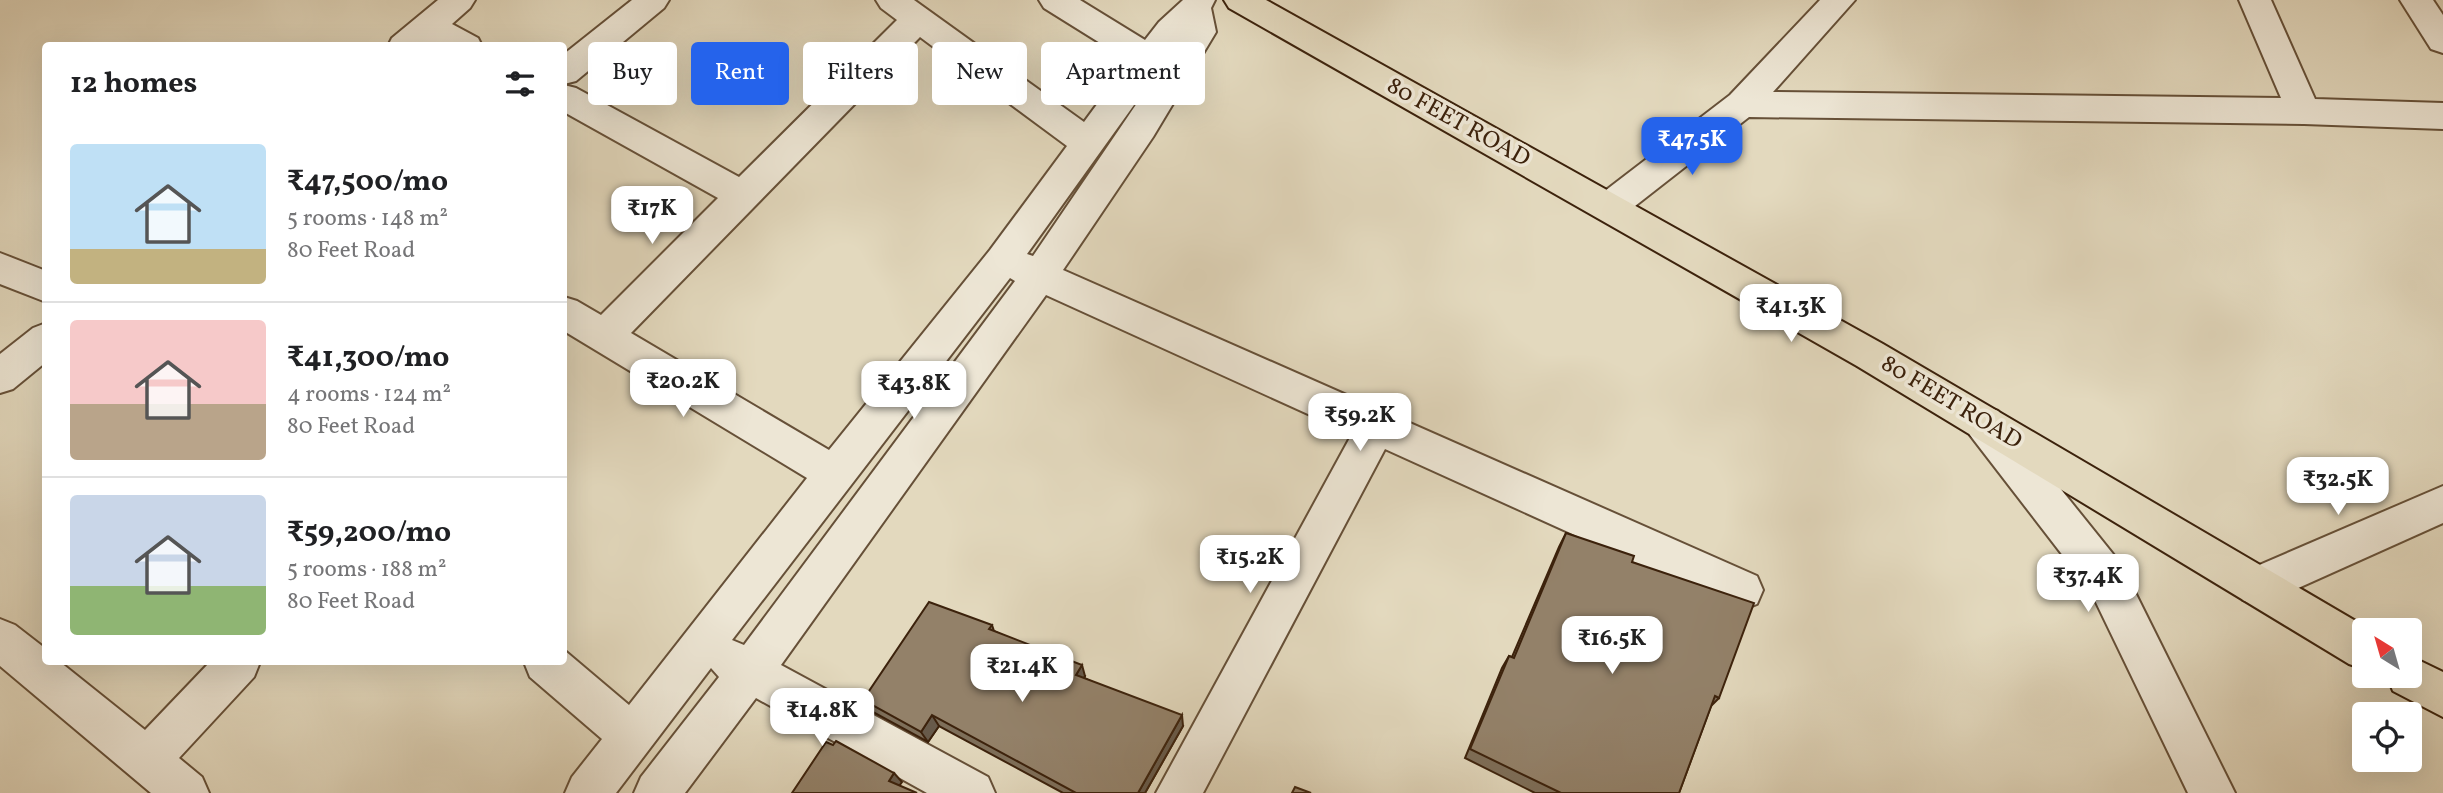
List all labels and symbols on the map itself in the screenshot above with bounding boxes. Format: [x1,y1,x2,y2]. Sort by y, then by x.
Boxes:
street label: 80 FEET ROAD [1380,70,1536,176]
pin: ₹47.5K [1635,118,1749,177]
pin: ₹17K [611,187,693,246]
pin: ₹41.3K [1734,284,1848,344]
street label: 80 FEET ROAD [1874,347,2028,459]
pin: ₹20.2K [626,360,740,419]
pin: ₹43.8K [857,362,971,421]
pin: ₹59.2K [1303,393,1417,453]
pin: ₹32.5K [2281,458,2395,517]
pin: ₹15.2K [1193,536,1307,595]
pin: ₹37.4K [2031,554,2145,614]
pin: ₹16.5K [1555,616,1669,676]
north arrow [2352,618,2422,688]
pin: ₹21.4K [965,644,1079,704]
pin: ₹14.8K [765,688,879,748]

